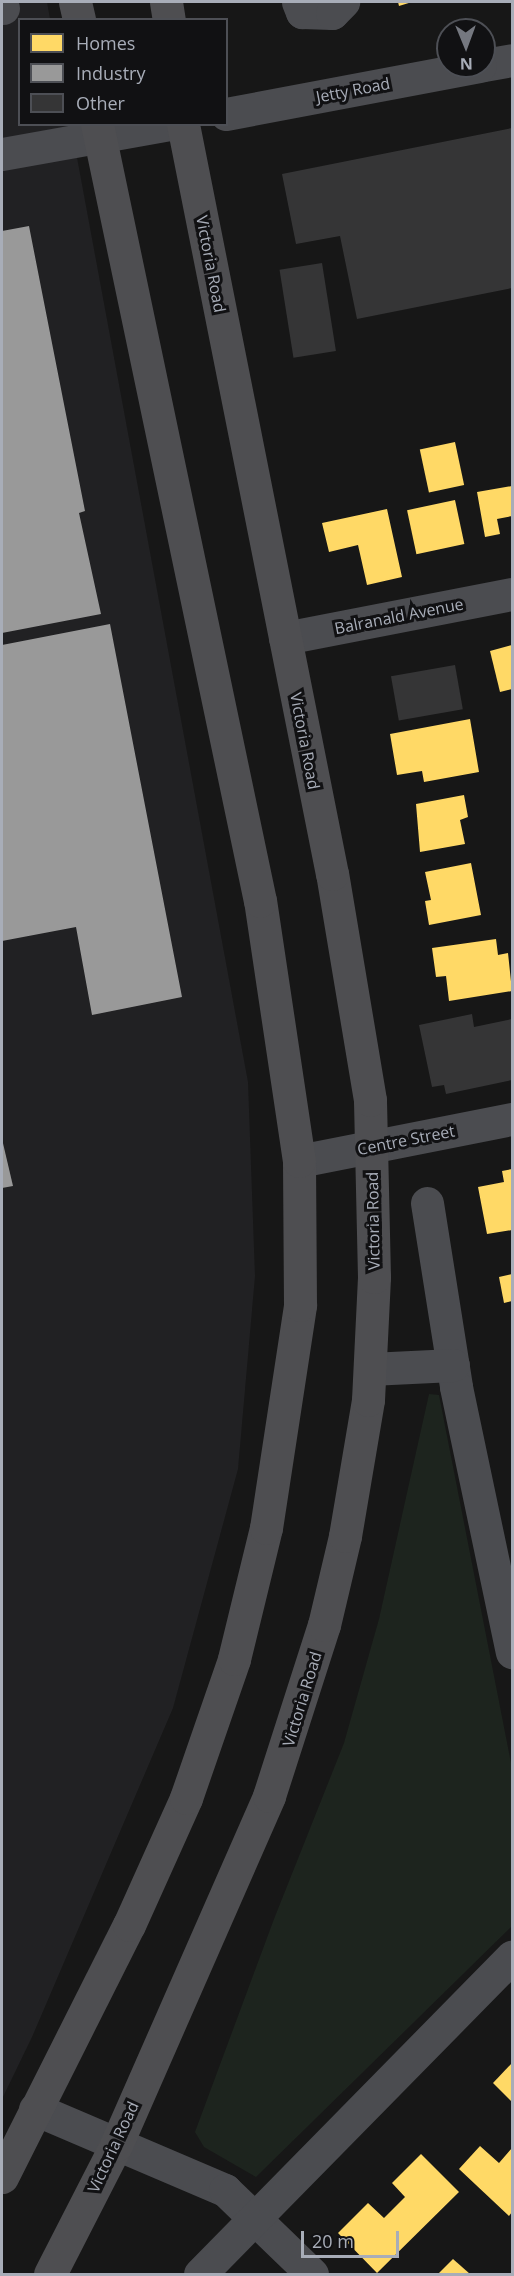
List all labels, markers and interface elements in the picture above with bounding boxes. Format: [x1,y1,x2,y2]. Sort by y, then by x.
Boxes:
legend [18,18,228,126]
north arrow [436,18,496,78]
text: Homes [76,31,135,55]
text: N [460,53,473,75]
text: Industry [76,61,146,85]
street label: Jetty Road [314,73,392,107]
text: Other [76,91,125,115]
street label: Victoria Road [192,214,230,314]
street label: Balranald Avenue [333,594,465,638]
street label: Victoria Road [286,691,324,791]
street label: Centre Street [356,1121,456,1159]
street label: Victoria Road [363,1172,383,1270]
street label: Victoria Road [278,1649,326,1749]
street label: Victoria Road [84,2098,142,2196]
scale bar [304,2219,402,2257]
text: 20 m [312,2229,354,2253]

